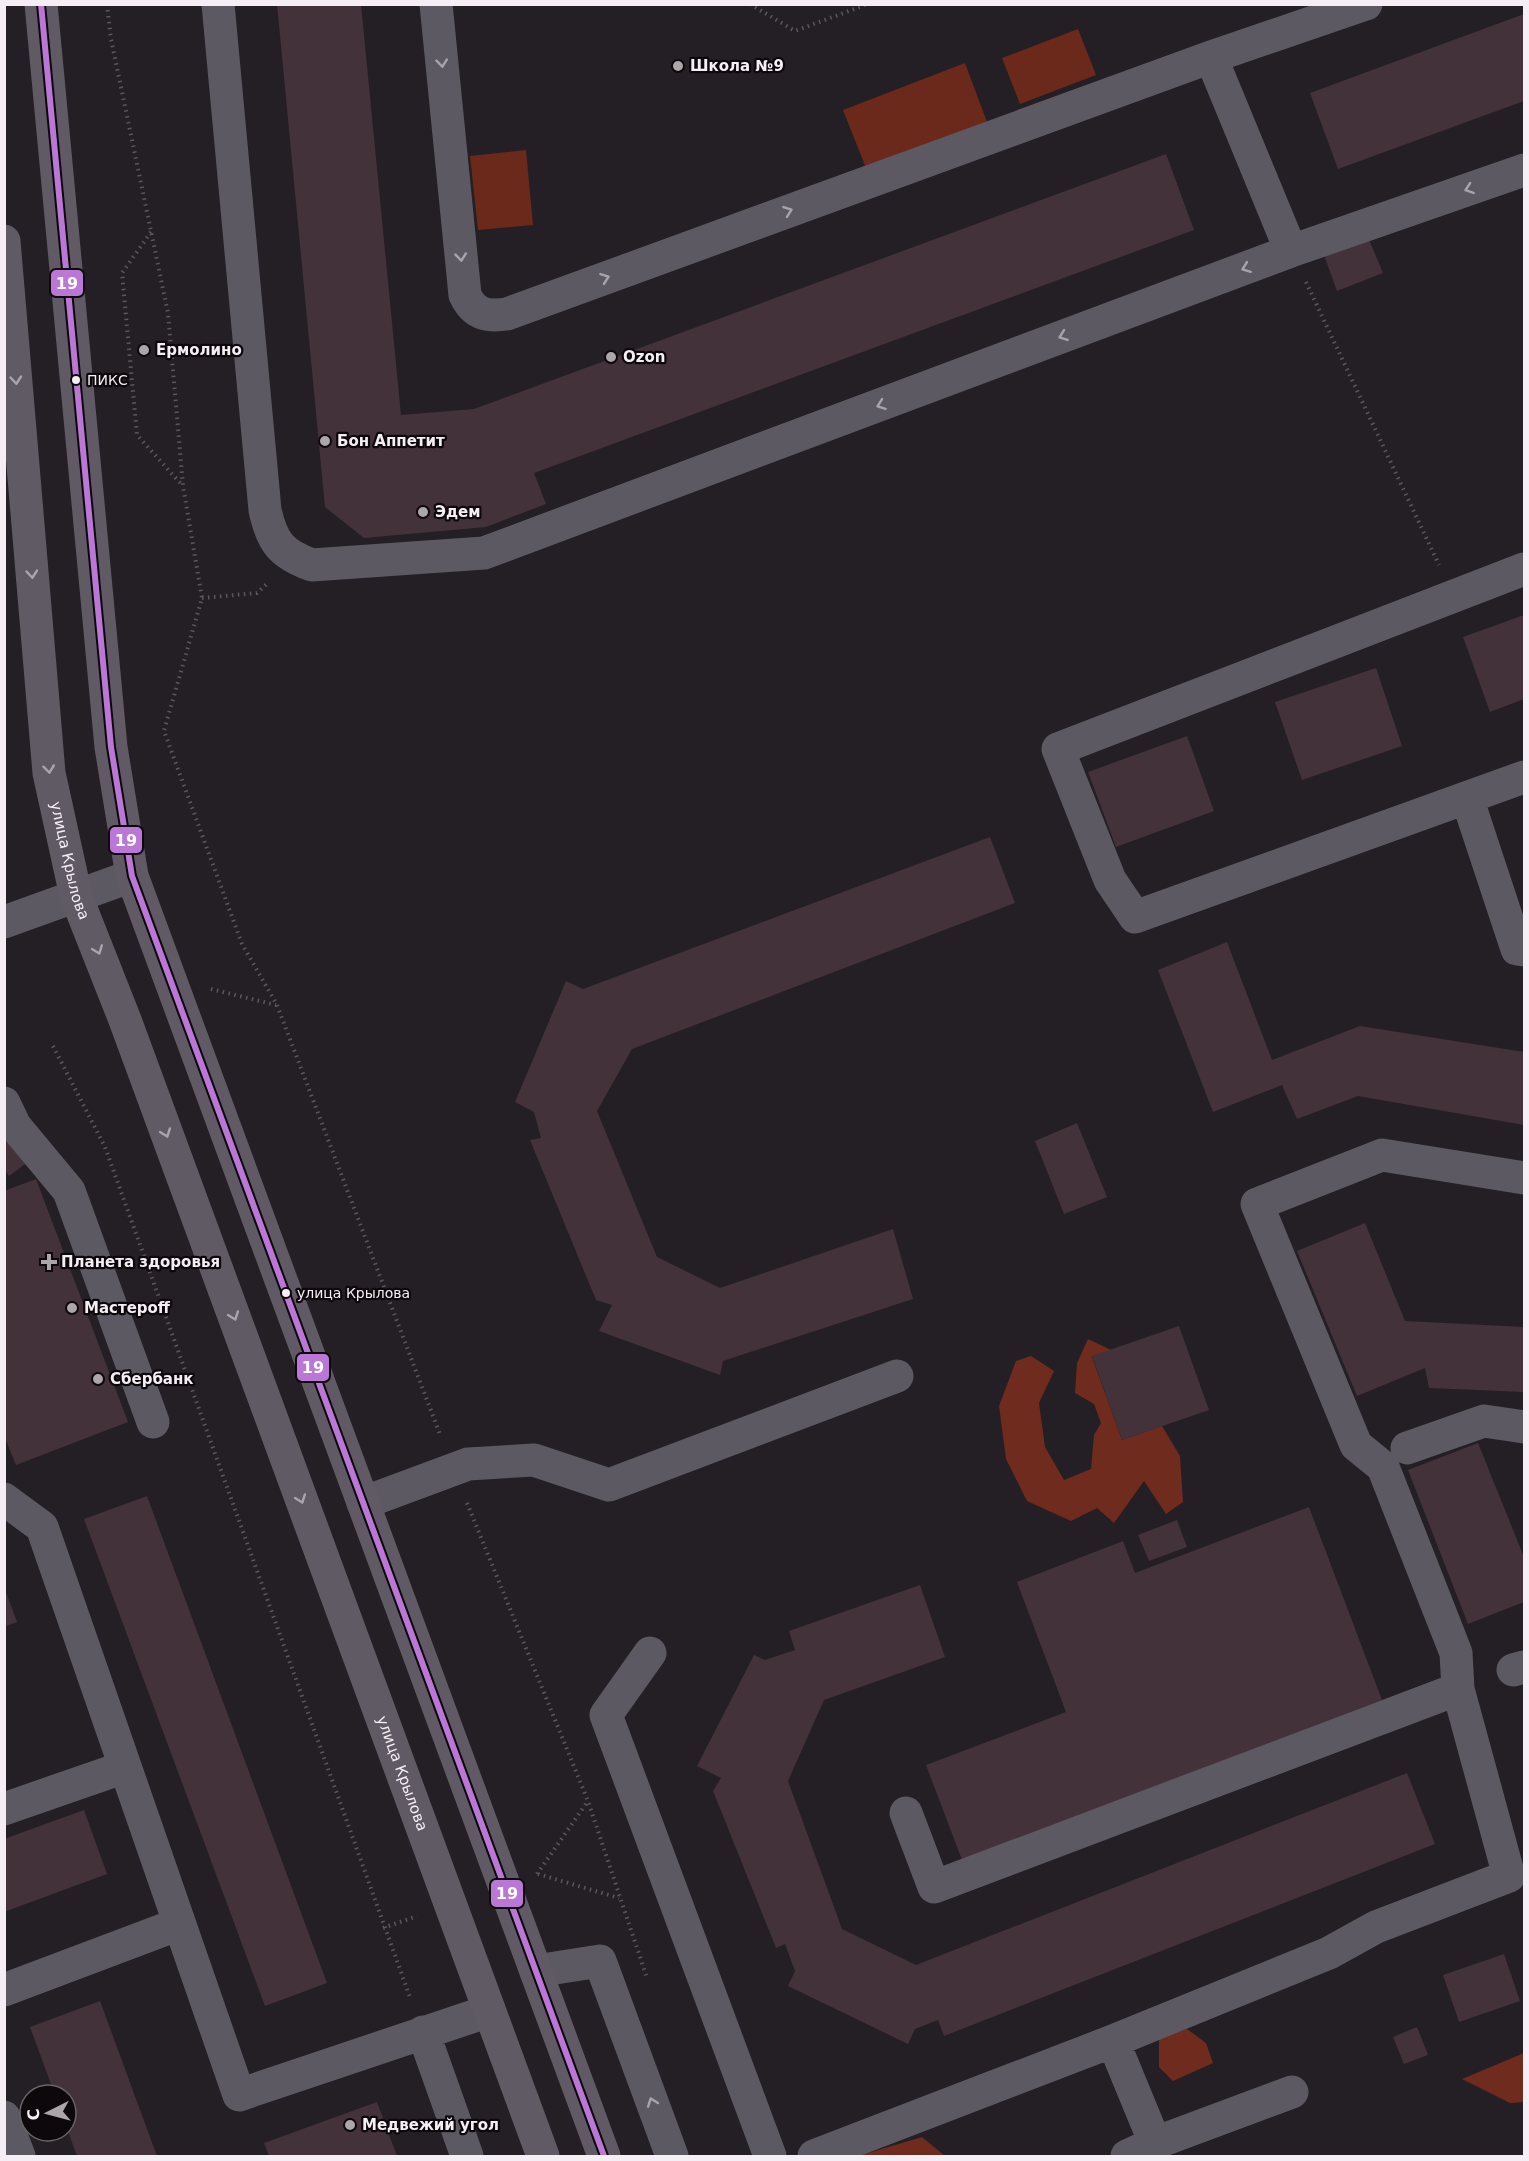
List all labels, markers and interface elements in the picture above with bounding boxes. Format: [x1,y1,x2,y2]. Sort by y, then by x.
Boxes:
place label: Школа №9 [690,57,784,75]
one-way arrow [435,58,448,67]
marker: Школа №9 [671,59,685,73]
one-way arrow [1464,182,1475,195]
one-way arrow [782,206,793,219]
one-way arrow [454,252,467,261]
one-way arrow [1241,261,1252,273]
line badge: 19 [50,269,84,297]
one-way arrow [599,273,610,286]
text: 19 [56,274,78,293]
one-way arrow [1058,329,1069,342]
place label: Ермолино [156,341,242,359]
marker: Ермолино [137,343,151,357]
place label: Ozon [623,348,665,366]
marker: Ozon [604,350,618,364]
place label: ПИКС [87,372,128,388]
marker: ПИКС [70,374,82,386]
one-way arrow [9,375,22,385]
one-way arrow [876,397,886,410]
place label: Бон Аппетит [337,432,445,450]
marker: Бон Аппетит [318,434,332,448]
place label: Эдем [435,503,481,521]
marker: Эдем [416,505,430,519]
one-way arrow [25,570,38,579]
one-way arrow [42,764,54,773]
street label: улица Крылова [47,800,93,922]
line badge: 19 [109,826,143,854]
text: 19 [115,831,137,850]
one-way arrow [90,944,103,955]
one-way arrow [159,1127,172,1138]
place label: Планета здоровья [61,1253,220,1271]
marker: Планета здоровья [42,1255,56,1269]
place label: улица Крылова [297,1285,410,1301]
marker: улица Крылова [280,1287,292,1299]
place label: Мастерoff [84,1299,171,1317]
marker: Мастерoff [65,1301,79,1315]
one-way arrow [226,1310,239,1321]
line badge: 19 [296,1353,330,1382]
text: 19 [302,1358,324,1377]
place label: Сбербанк [110,1370,194,1388]
marker: Сбербанк [91,1372,105,1386]
one-way arrow [293,1493,306,1504]
street label: улица Крылова [373,1713,432,1833]
line badge: 19 [490,1879,524,1908]
text: 19 [496,1884,518,1903]
north arrow [18,2083,78,2143]
one-way arrow [646,2097,659,2107]
text: С [24,2108,44,2121]
place label: Медвежий угол [362,2116,499,2134]
marker: Медвежий угол [343,2118,357,2132]

